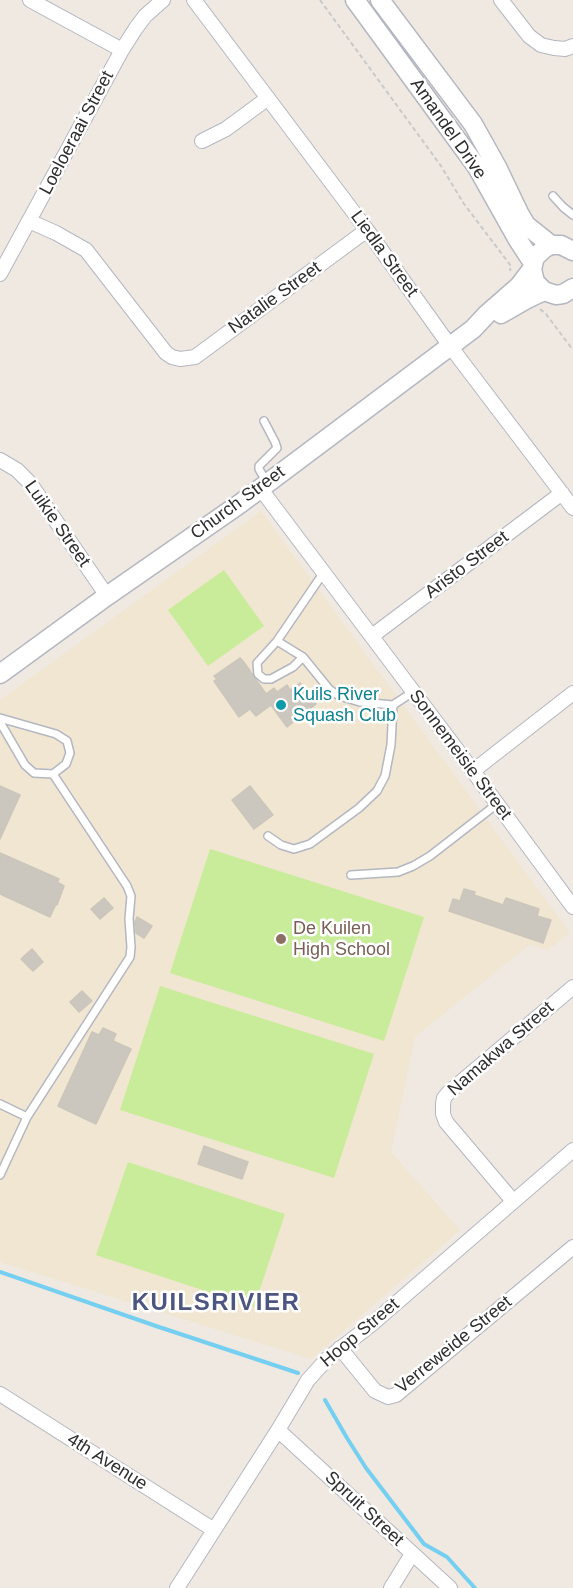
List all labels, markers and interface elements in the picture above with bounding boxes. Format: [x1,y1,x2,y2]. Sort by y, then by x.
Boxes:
street label: Loeloeraai Street [35,67,119,199]
street label: Amandel Drive [405,74,491,184]
street label: Liedla Street [346,207,422,301]
street label: Natalie Street [225,257,325,339]
street label: Church Street [187,462,289,544]
street label: Luikie Street [19,477,95,571]
street label: Aristo Street [421,527,513,603]
place label: Kuils River Squash Club [293,684,396,726]
street label: Sonnemeisie Street [404,686,516,824]
marker: Kuils River Squash Club [274,698,288,712]
place label: De Kuilen High School [293,918,390,960]
marker: De Kuilen High School [274,932,288,946]
street label: Namakwa Street [444,997,558,1101]
district label: KUILSRIVIER [132,1289,300,1317]
street label: Verreweide Street [392,1292,516,1398]
street label: Hoop Street [316,1294,404,1372]
street label: 4th Avenue [63,1429,151,1495]
street label: Spruit Street [320,1467,408,1551]

